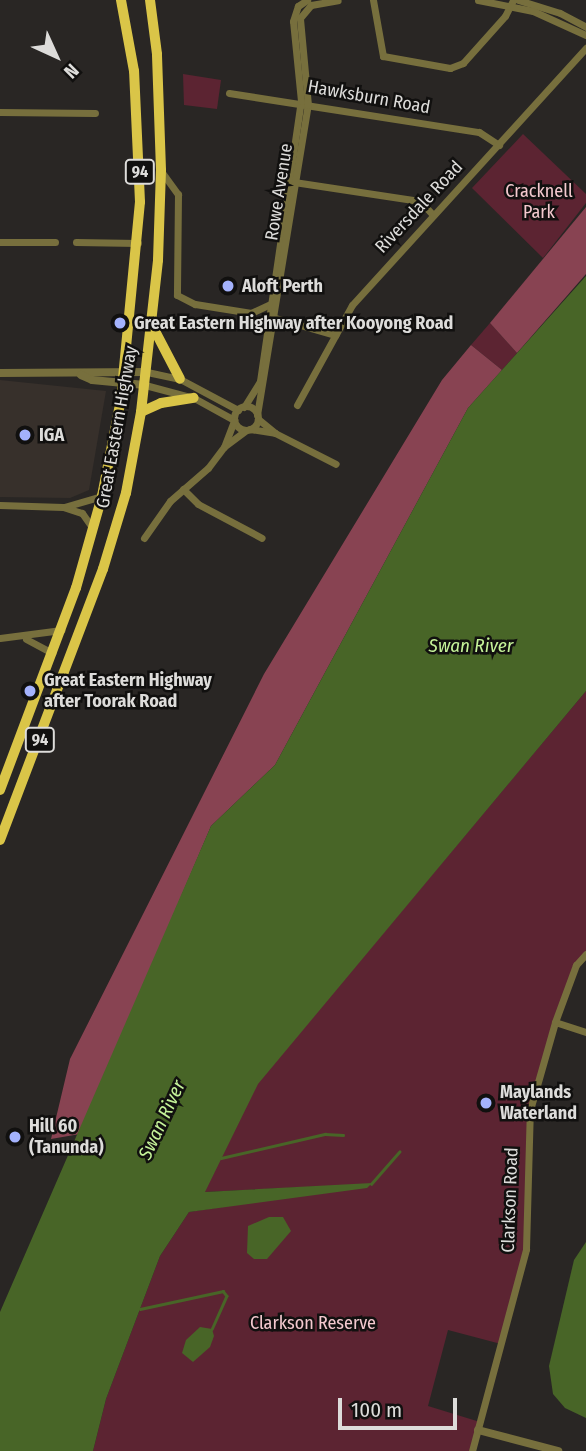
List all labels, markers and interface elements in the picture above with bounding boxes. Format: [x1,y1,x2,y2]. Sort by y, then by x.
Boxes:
north arrow [21,21,91,91]
text: N [59,59,83,83]
street label: Hawksburn Road [306,76,432,118]
street label: Rowe Avenue [261,142,297,242]
street label: Riversdale Road [371,156,467,258]
road number: 94 [124,160,156,184]
park label: Cracknell Park [505,181,573,224]
place label: Aloft Perth [242,275,323,297]
marker: Aloft Perth [220,278,236,294]
place label: Great Eastern Highway after Kooyong Road [134,312,453,334]
marker: Great Eastern Highway after Kooyong Road [112,315,128,331]
street label: Great Eastern Highway [92,344,142,510]
place label: IGA [39,424,64,446]
marker: IGA [17,427,33,443]
water label: Swan River [429,635,513,657]
place label: Great Eastern Highway after Toorak Road [44,670,212,712]
marker: Great Eastern Highway after Toorak Road [22,683,38,699]
road number: 94 [24,727,56,752]
water label: Swan River [134,1077,190,1163]
place label: Maylands Waterland [500,1082,577,1124]
marker: Maylands Waterland [478,1095,494,1111]
place label: Hill 60 (Tanunda) [29,1116,104,1158]
marker: Hill 60 (Tanunda) [7,1129,23,1145]
street label: Clarkson Road [497,1147,523,1253]
park label: Clarkson Reserve [250,1312,376,1334]
scale bar [341,1384,460,1428]
text: 100 m [351,1397,402,1423]

